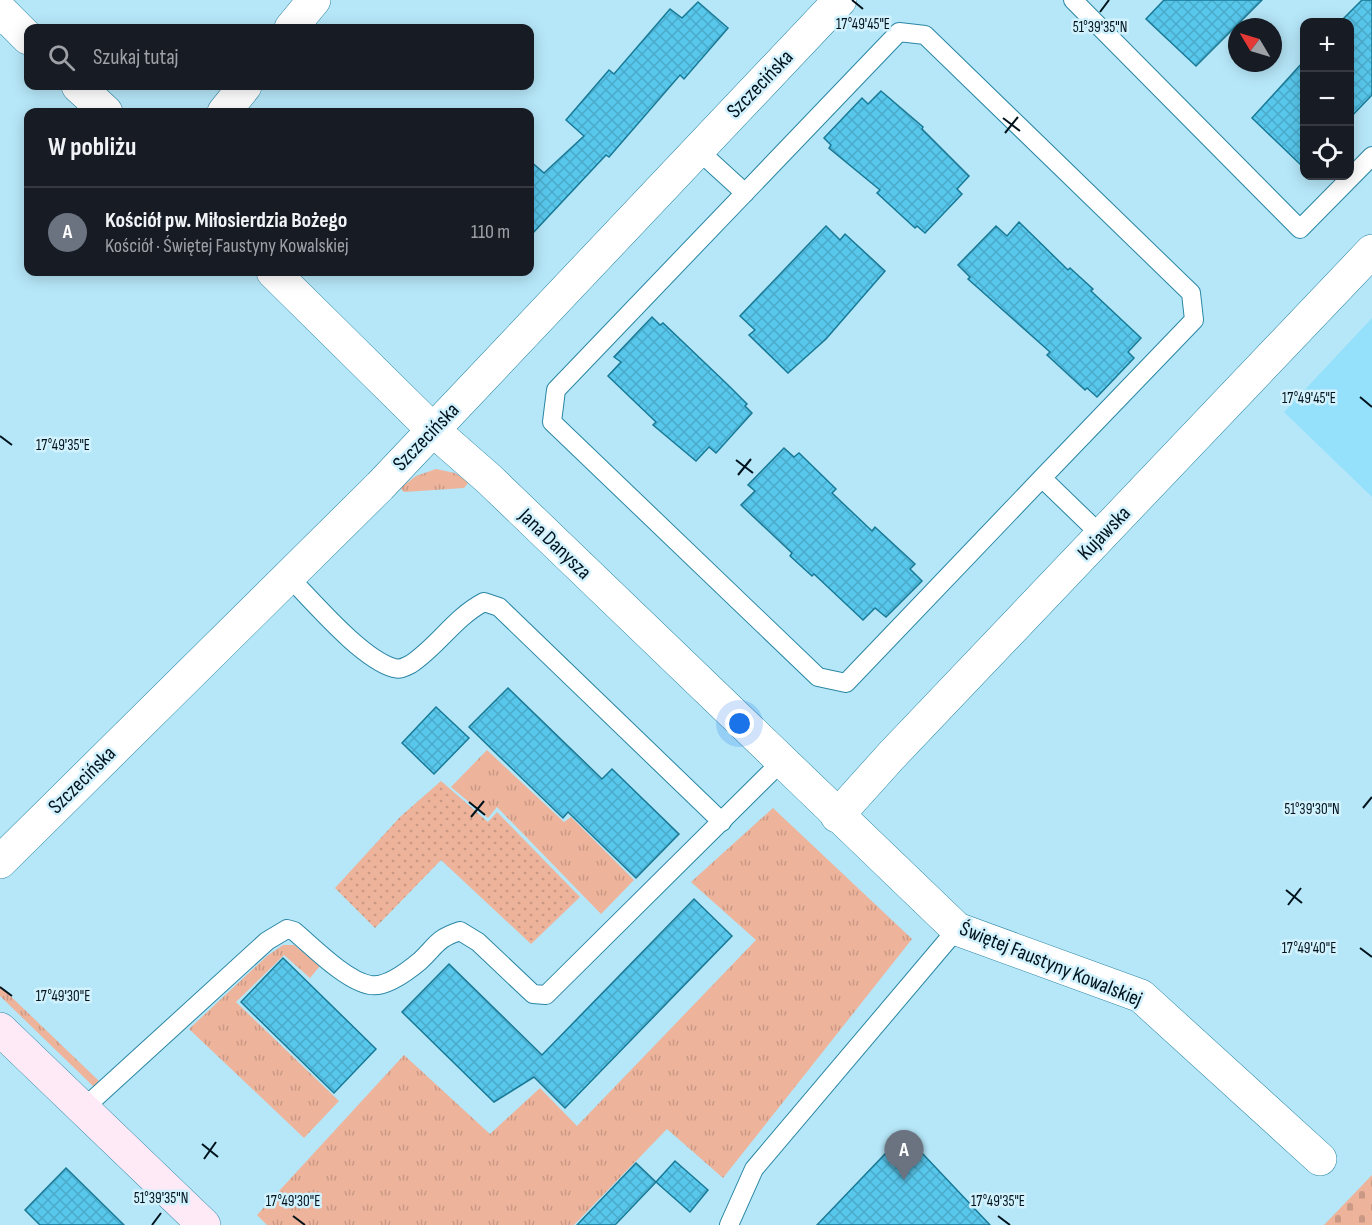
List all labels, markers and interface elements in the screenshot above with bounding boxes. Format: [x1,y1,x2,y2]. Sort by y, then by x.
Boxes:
text: 17°49'45"E [836,15,890,34]
text: 51°39'35"N [1073,18,1127,37]
north arrow [1228,18,1282,72]
map controls [1300,18,1354,180]
button: + [1300,18,1354,72]
search box [24,24,534,90]
icon: search [45,41,78,74]
text: Szukaj tutaj [93,44,179,71]
street label: Szczecińska [721,45,799,123]
button: − [1300,72,1354,126]
button: locate [1300,126,1354,180]
text: W pobliżu [48,132,136,163]
text: Kościół pw. Miłosierdzia Bożego [105,207,347,234]
text: A [63,220,72,244]
text: 110 m [471,220,510,244]
text: Kościół · Świętej Faustyny Kowalskiej [105,234,349,258]
text: 17°49'45"E [1282,389,1336,408]
street label: Szczecińska [387,398,465,476]
text: 17°49'35"E [36,436,90,455]
street label: Kujawska [1072,501,1136,565]
street label: Jana Danysza [513,503,596,585]
your location [725,709,754,738]
street label: Szczecińska [43,741,121,819]
text: 51°39'30"N [1284,800,1340,819]
street label: Świętej Faustyny Kowalskiej [956,916,1146,1012]
text: 17°49'40"E [1282,939,1336,958]
text: 17°49'30"E [36,987,90,1006]
pin: A [884,1130,924,1180]
text: 51°39'35"N [134,1189,188,1208]
text: 17°49'30"E [266,1192,320,1211]
text: 17°49'35"E [971,1192,1025,1211]

